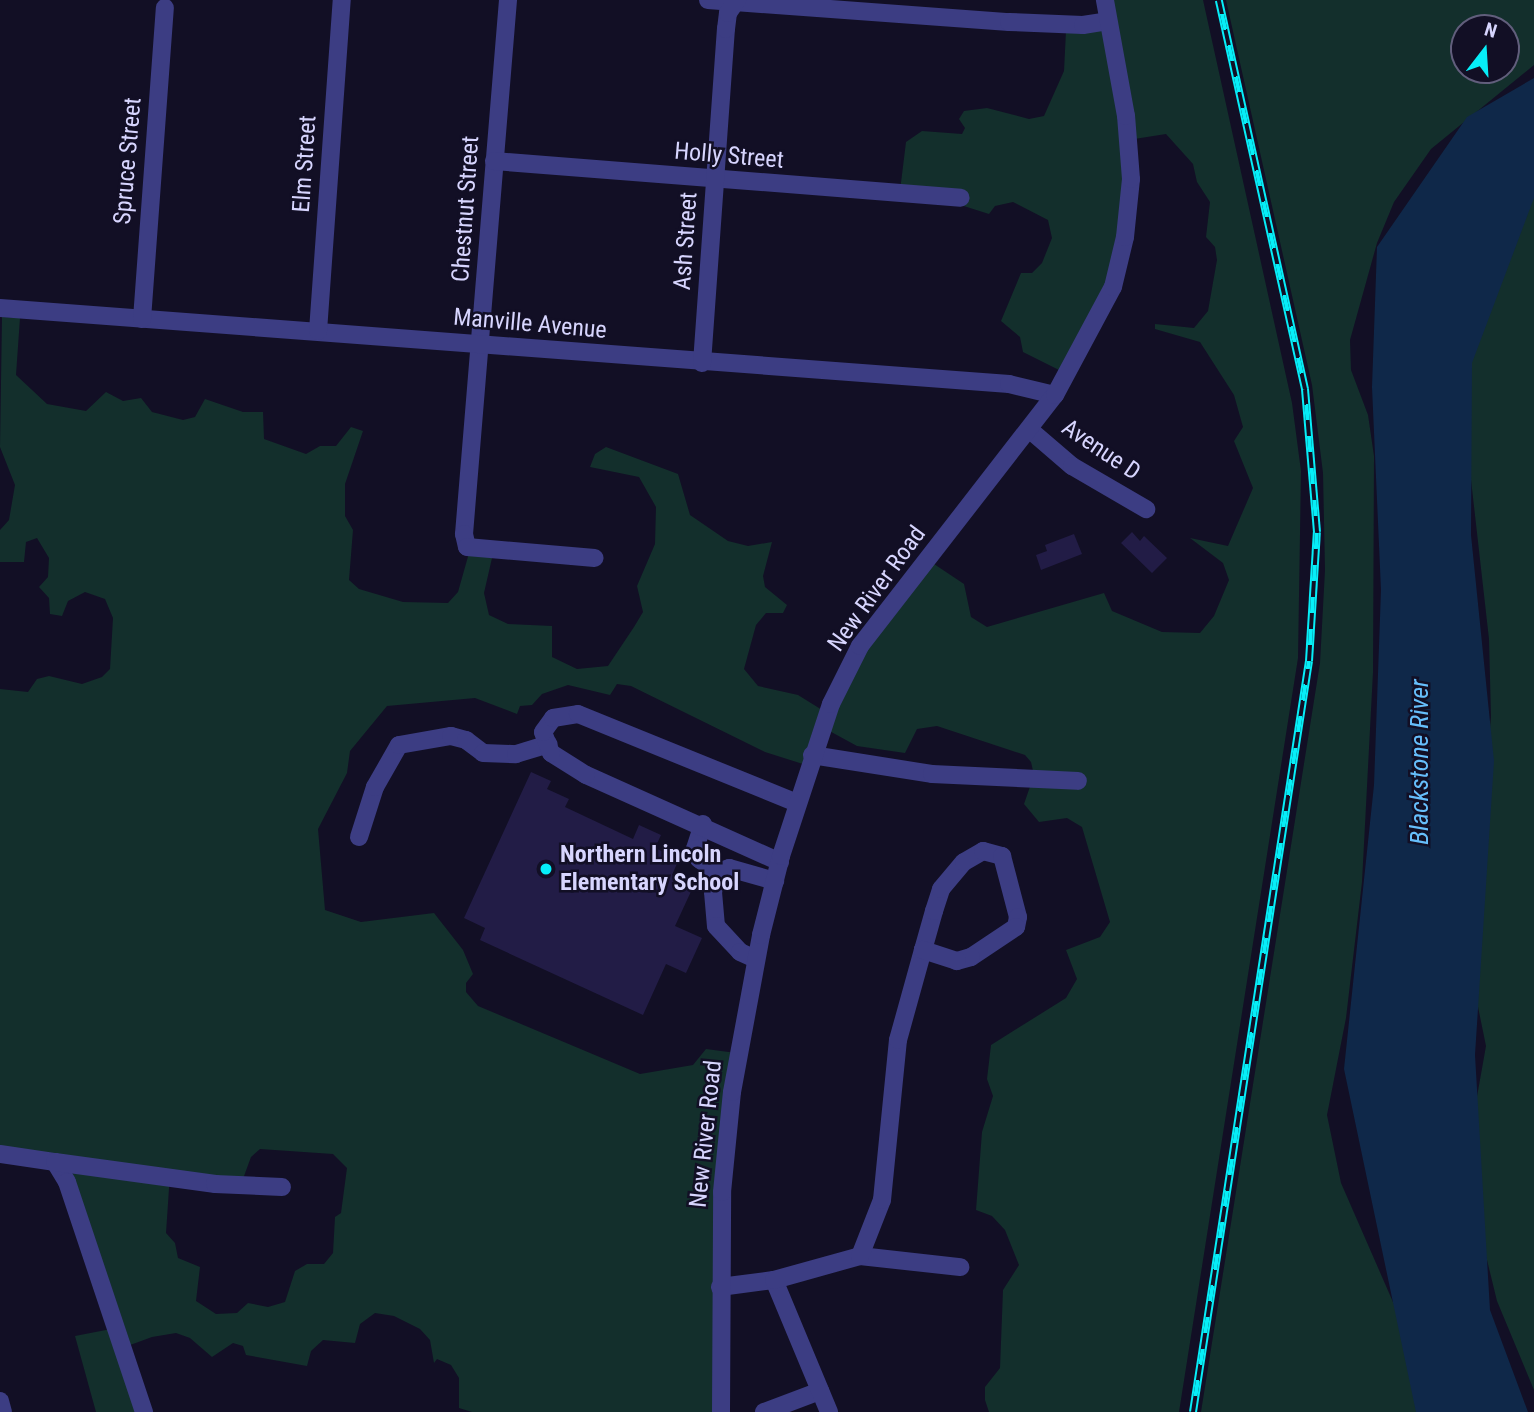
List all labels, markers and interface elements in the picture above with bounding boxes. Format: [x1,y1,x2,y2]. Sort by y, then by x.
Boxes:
north arrow [1450,14,1520,84]
text: N [1482,18,1500,43]
street label: Spruce Street [108,96,148,226]
street label: Elm Street [287,114,323,214]
street label: Chestnut Street [447,135,485,283]
street label: Holly Street [673,137,785,175]
street label: Ash Street [668,191,704,291]
street label: Manville Avenue [452,303,608,345]
street label: Avenue D [1056,413,1146,487]
street label: New River Road [822,521,932,657]
water label: Blackstone River [1404,679,1436,845]
place label: Northern Lincoln Elementary School [560,841,739,897]
marker: Northern Lincoln Elementary School [538,861,554,877]
street label: New River Road [684,1059,728,1209]

